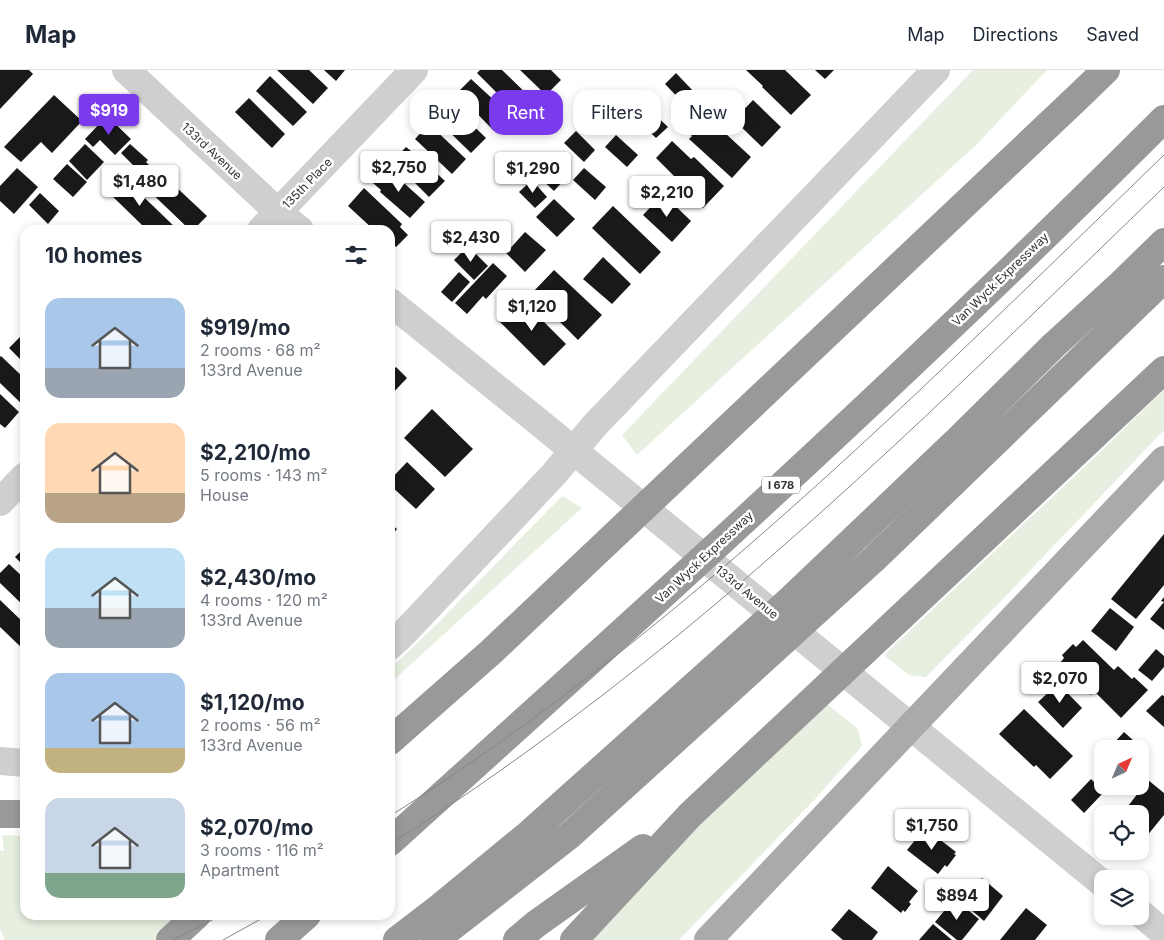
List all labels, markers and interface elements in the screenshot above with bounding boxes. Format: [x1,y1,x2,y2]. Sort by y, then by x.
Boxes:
text: Map [25,20,76,49]
text: Map [907,24,945,45]
text: Directions [973,24,1058,45]
text: Saved [1086,24,1139,45]
chip: Buy [410,90,479,135]
chip: Rent [489,90,563,135]
chip: Filters [573,90,661,135]
chip: New [671,90,745,135]
pin: $919 [79,93,139,136]
text: $919 [90,100,128,120]
street label: 133rd Avenue [179,119,245,183]
pin: $2,750 [358,150,440,193]
pin: $1,290 [492,152,574,194]
street label: 135th Place [279,154,335,212]
text: $2,750 [371,157,427,177]
text: $1,290 [506,158,560,178]
pin: $1,480 [99,164,181,207]
text: $1,480 [113,171,167,191]
pin: $2,210 [626,176,708,218]
text: $2,210 [640,182,694,202]
pin: $2,430 [430,220,512,263]
text: $2,430 [442,227,500,247]
street label: Van Wyck Expressway [949,229,1052,329]
icon: filters [342,241,370,269]
text: 10 homes [45,243,143,268]
pin: $1,120 [491,290,573,332]
text: $1,120 [507,296,557,316]
text: $919/mo [200,315,290,340]
icon: home [85,318,145,378]
text: 2 rooms · 68 m² [200,340,321,360]
text: 133rd Avenue [200,360,303,380]
text: $2,210/mo [200,440,311,465]
icon: home [85,443,145,503]
text: 5 rooms · 143 m² [200,465,328,485]
road number: I 678 [762,476,800,494]
text: House [200,485,249,505]
street label: Van Wyck Expressway [652,508,756,606]
street label: 133rd Avenue [712,562,782,622]
text: $2,430/mo [200,565,316,590]
icon: home [85,568,145,628]
text: 4 rooms · 120 m² [200,590,328,610]
text: 133rd Avenue [200,610,303,630]
pin: $2,070 [1019,662,1101,704]
text: $2,070 [1032,668,1088,688]
text: $1,120/mo [200,690,305,715]
icon: home [85,693,145,753]
text: 2 rooms · 56 m² [200,715,321,735]
text: 133rd Avenue [200,735,303,755]
north arrow [1094,740,1149,795]
map controls [1094,740,1149,925]
button: locate [1094,805,1149,860]
pin: $1,750 [891,808,973,851]
text: $2,070/mo [200,815,313,840]
text: $1,750 [906,815,958,835]
icon: home [85,818,145,878]
text: 3 rooms · 116 m² [200,840,324,860]
text: Apartment [200,860,280,880]
button: layers [1094,870,1149,925]
pin: $894 [927,878,987,921]
text: $894 [936,885,978,905]

